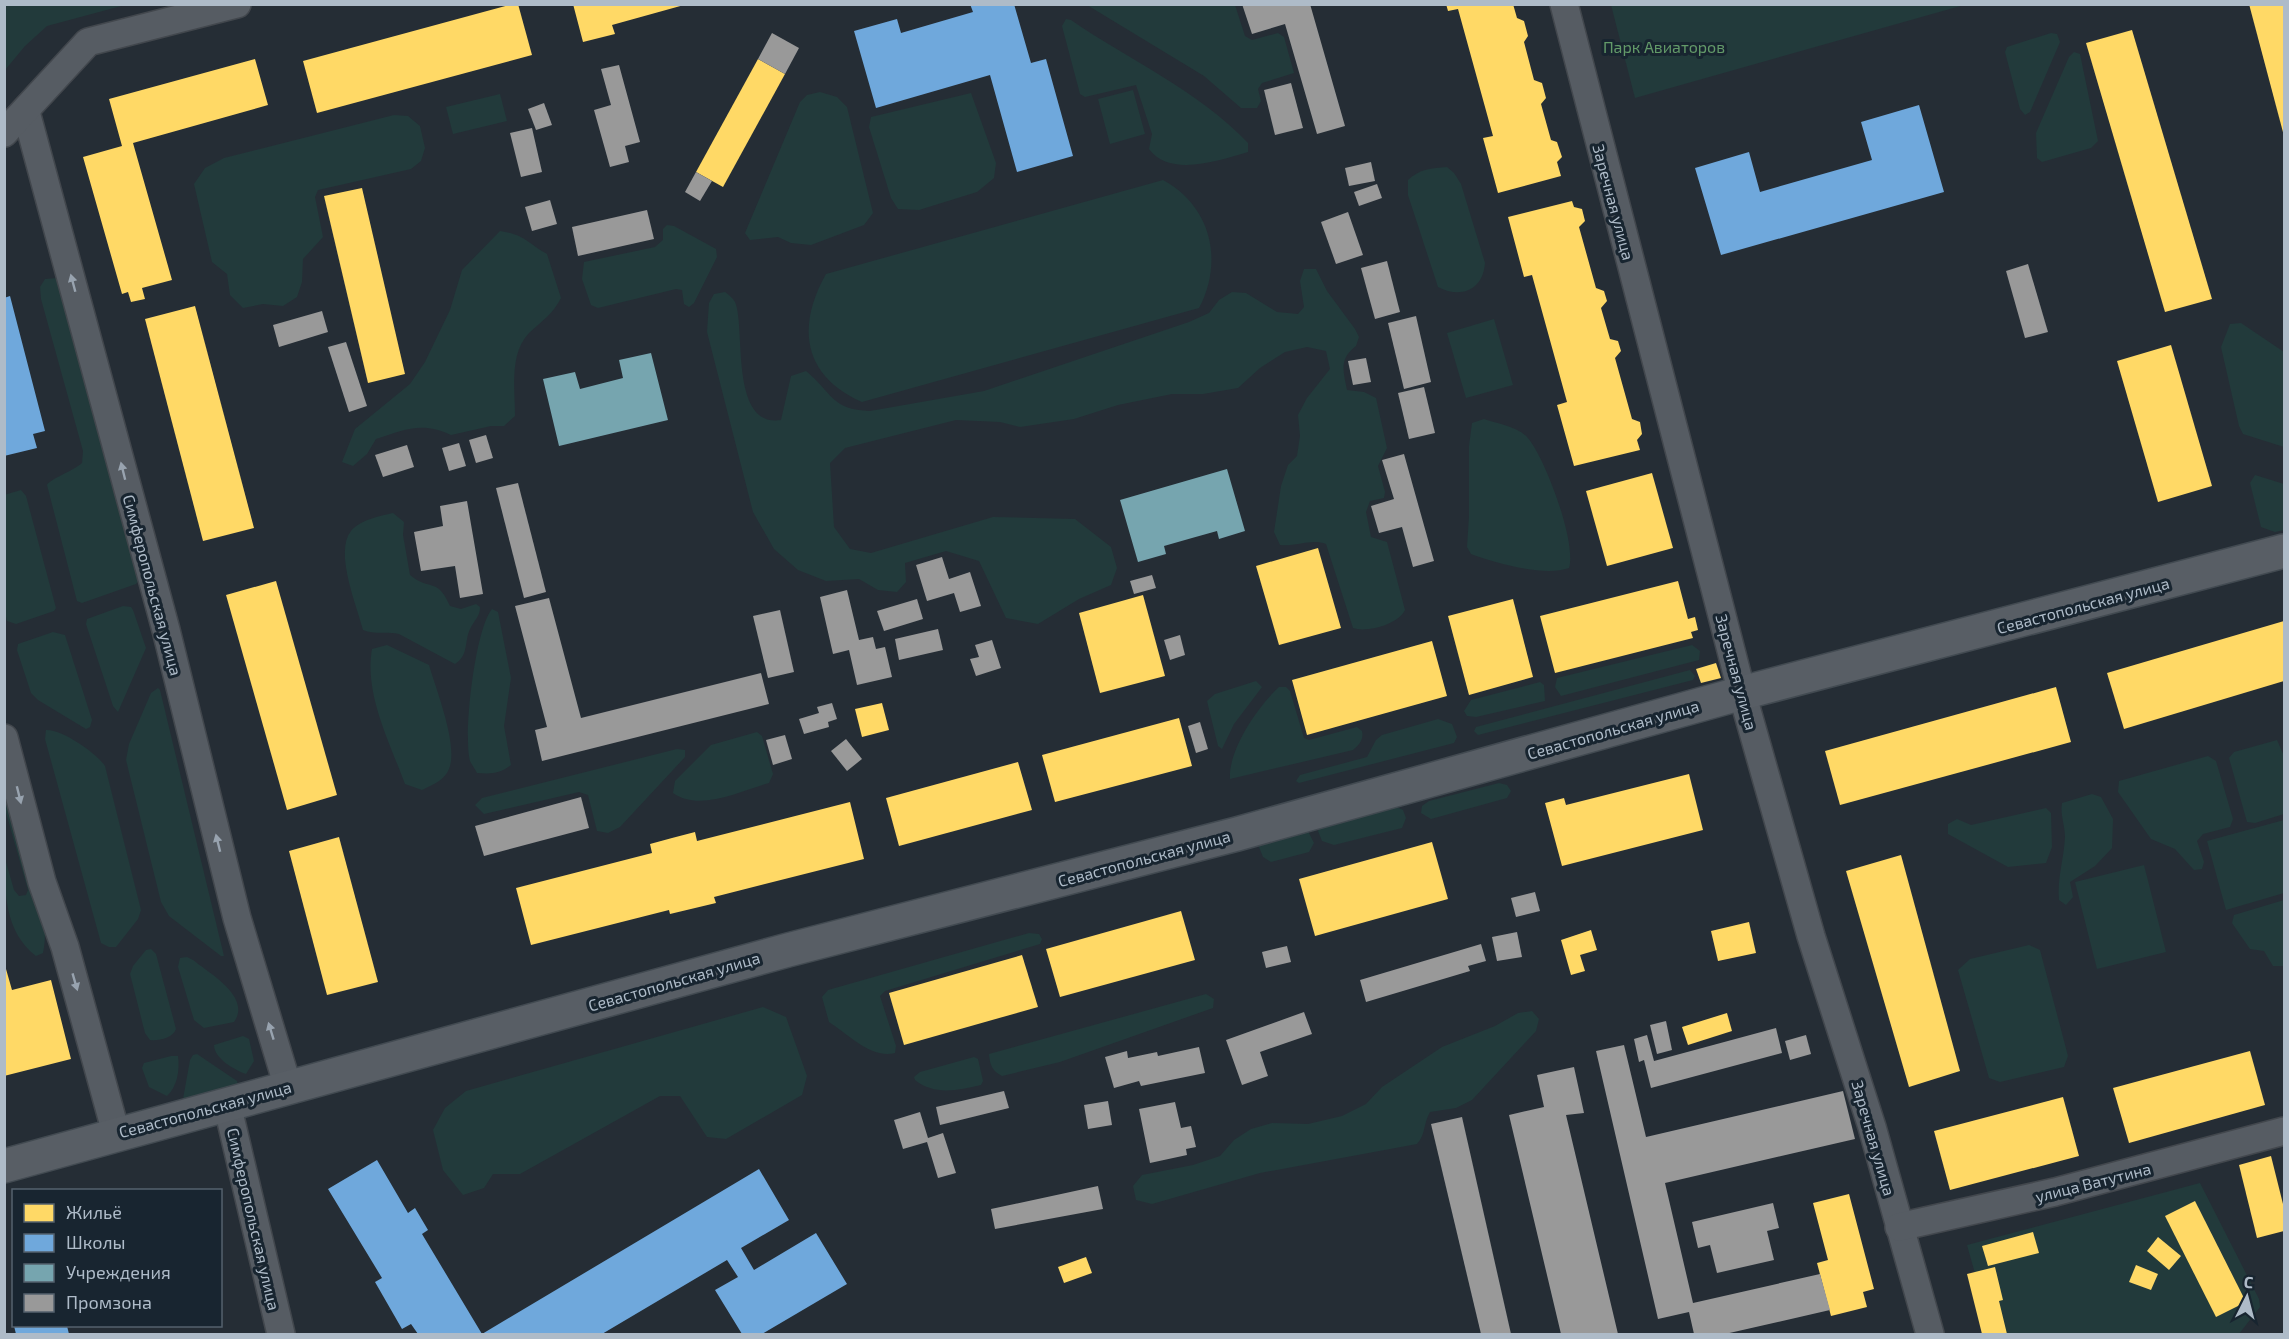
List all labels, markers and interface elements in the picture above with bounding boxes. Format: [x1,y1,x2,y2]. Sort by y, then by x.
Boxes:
park label: Парк Авиаторов [1603,37,1725,56]
street label: Заречная улица [1588,142,1639,262]
one-way arrow [68,274,77,292]
one-way arrow [118,462,128,480]
street label: Симферопольская улица [119,492,186,678]
street label: Севастопольская улица [1995,573,2172,638]
street label: Заречная улица [1711,612,1762,732]
street label: Севастопольская улица [1525,695,1701,764]
one-way arrow [15,786,25,804]
street label: Севастопольская улица [1056,826,1233,891]
one-way arrow [213,834,223,852]
street label: Севастопольская улица [586,947,762,1016]
one-way arrow [71,973,80,991]
one-way arrow [266,1022,275,1040]
street label: Севастопольская улица [117,1077,294,1142]
street label: Заречная улица [1847,1078,1900,1198]
street label: Симферопольская улица [223,1126,284,1312]
street label: улица Ватутина [2033,1158,2153,1207]
legend [12,1189,222,1327]
text: Жильё [66,1201,122,1223]
text: Школы [66,1231,126,1253]
text: Учреждения [66,1261,171,1283]
north arrow [2217,1267,2277,1327]
text: С [2243,1272,2254,1292]
text: Промзона [66,1291,152,1313]

